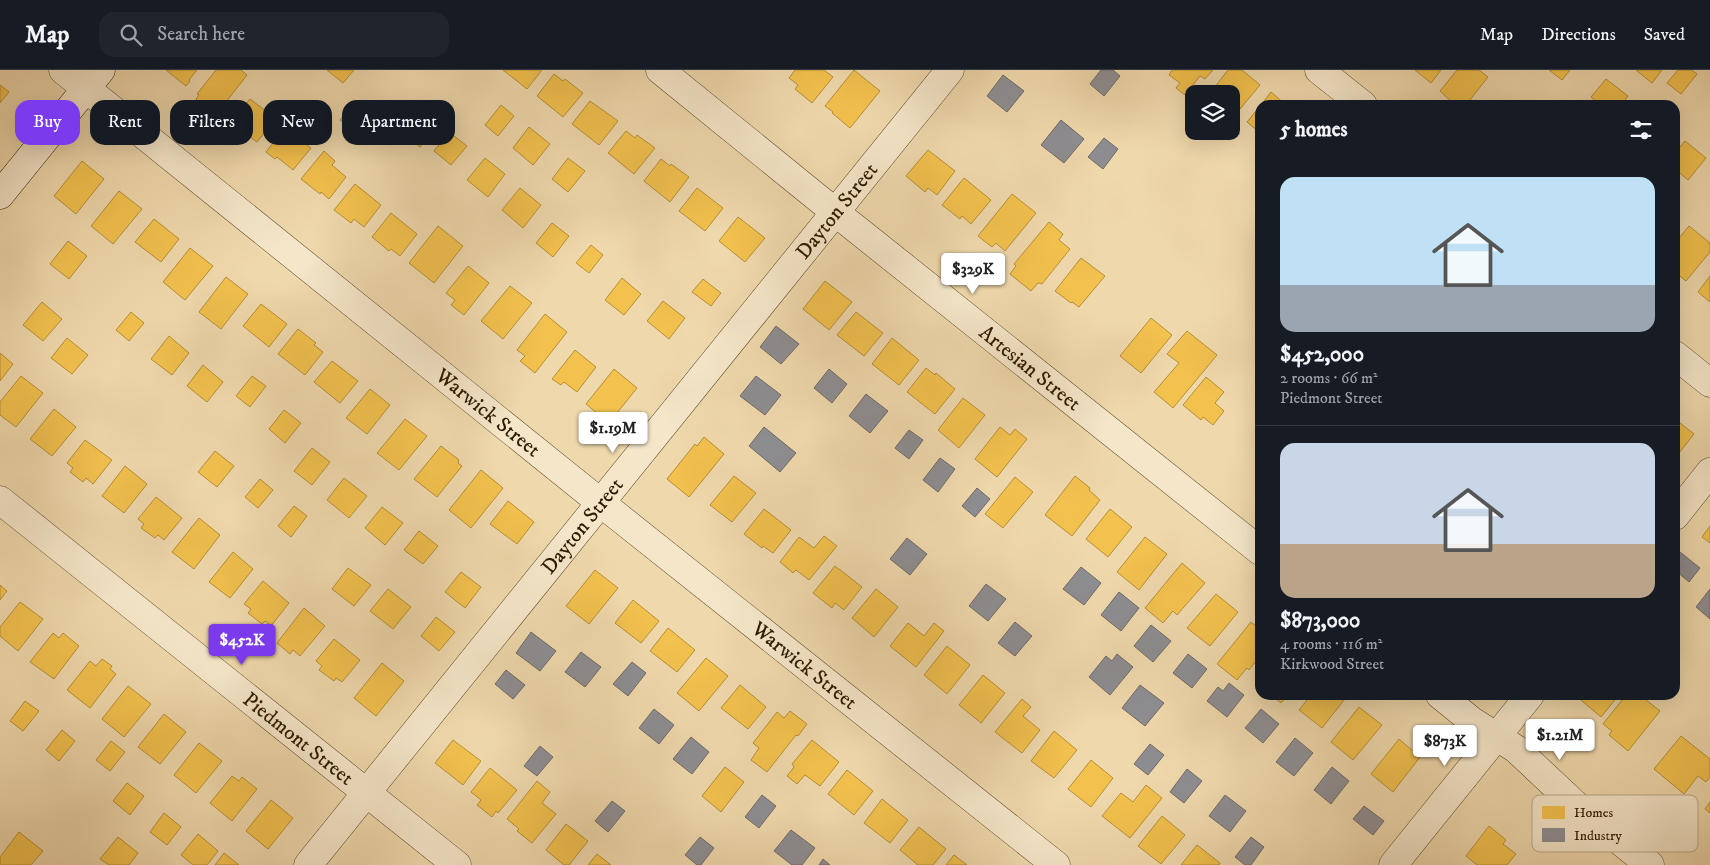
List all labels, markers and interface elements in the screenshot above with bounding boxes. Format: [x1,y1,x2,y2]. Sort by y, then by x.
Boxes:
search box [99,12,449,57]
text: Map [25,20,69,50]
icon: search [117,21,145,49]
text: Search here [157,23,245,46]
text: Map [1480,24,1513,46]
text: Directions [1541,24,1616,46]
text: Saved [1644,24,1685,46]
map controls [1185,85,1240,140]
button: layers [1185,85,1240,140]
chip: Buy [15,100,80,145]
chip: Rent [90,100,160,145]
chip: Filters [170,100,253,145]
chip: New [263,100,332,145]
chip: Apartment [342,100,455,145]
icon: filters [1627,116,1655,144]
text: 5 homes [1280,117,1348,143]
street label: Dayton Street [790,158,884,265]
icon: home [1423,210,1513,300]
pin: $329K [938,252,1008,295]
text: $329K [952,259,994,279]
street label: Artesian Street [973,320,1086,417]
text: $452,000 [1280,342,1364,368]
street label: Warwick Street [429,362,546,463]
text: 2 rooms · 66 m² [1280,368,1378,388]
text: Piedmont Street [1280,388,1382,408]
pin: $1.19M [572,412,654,454]
text: $1.19M [590,418,636,438]
street label: Dayton Street [536,473,630,580]
icon: home [1423,475,1513,565]
text: $873,000 [1280,608,1360,634]
street label: Warwick Street [745,615,862,716]
pin: $452K [207,624,277,666]
text: $452K [220,630,264,650]
text: 4 rooms · 116 m² [1280,634,1382,654]
text: Kirkwood Street [1280,654,1384,674]
street label: Piedmont Street [237,687,359,791]
pin: $1.21M [1519,718,1601,761]
pin: $873K [1410,724,1480,767]
text: $1.21M [1537,725,1583,745]
text: $873K [1424,731,1466,751]
legend [1532,795,1698,852]
text: Homes [1574,804,1614,822]
text: Industry [1574,827,1622,845]

